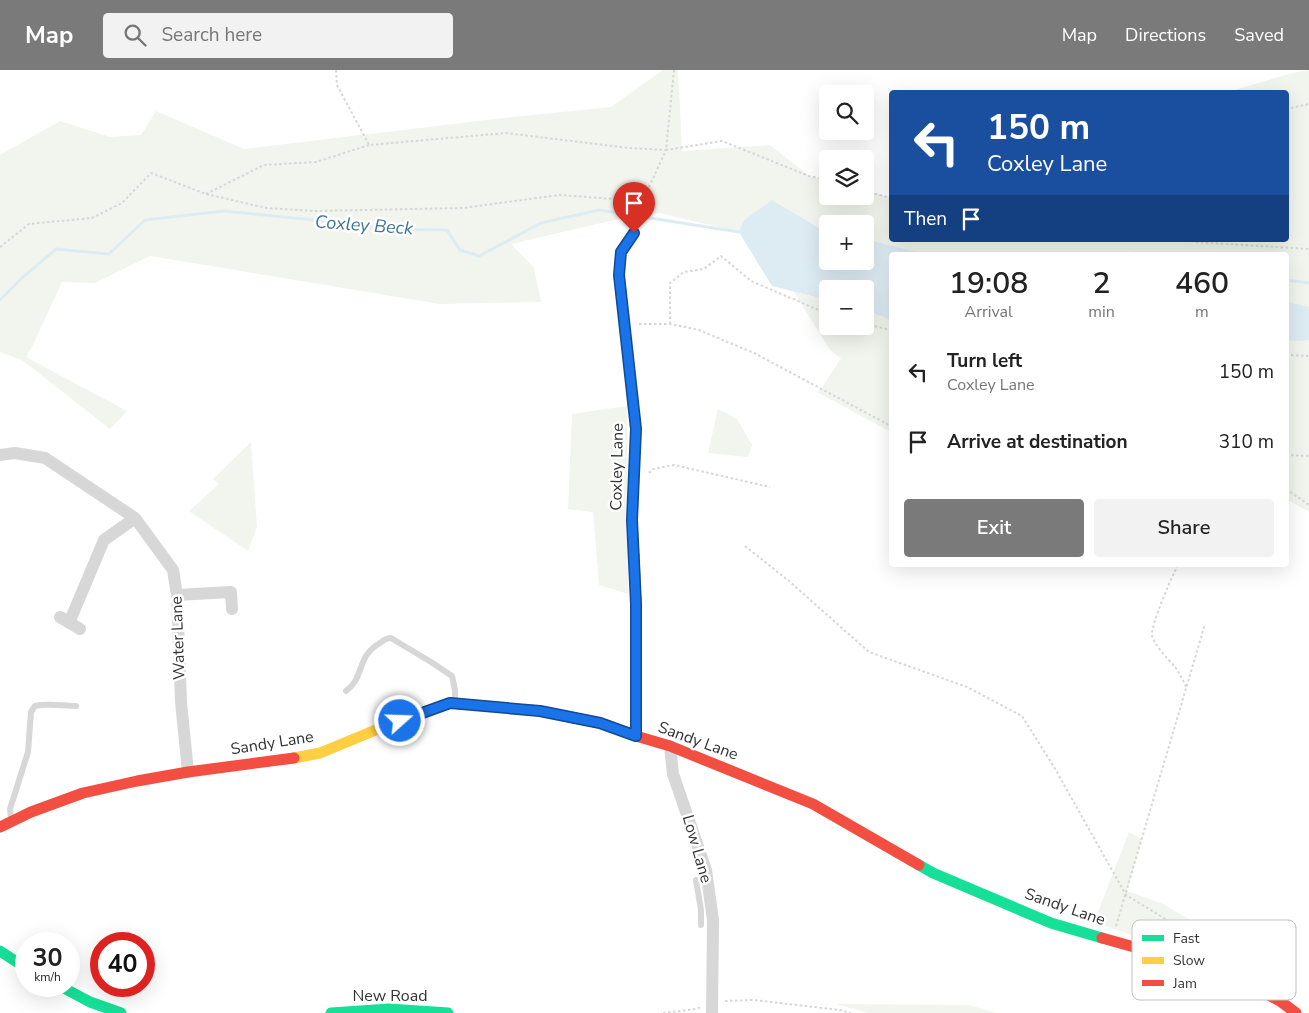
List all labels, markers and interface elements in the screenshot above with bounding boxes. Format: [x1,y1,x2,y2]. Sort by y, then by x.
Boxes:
search box [103,13,453,58]
text: Map [25,19,73,51]
icon: search [121,21,149,49]
text: Search here [161,22,262,48]
text: Map [1062,23,1097,47]
text: Directions [1125,23,1206,47]
text: Saved [1234,23,1284,47]
map controls [819,85,874,335]
button: search [819,85,874,140]
text: 150 m [987,104,1090,151]
icon: left [904,110,969,175]
text: Coxley Lane [987,149,1107,179]
button: layers [819,150,874,205]
pin [613,182,655,233]
icon: arrive [620,189,648,217]
icon: arrive [957,205,985,233]
text: Then [904,206,947,232]
water label: Coxley Beck [314,210,415,240]
button: + [819,215,874,270]
text: 19:08 [949,263,1028,304]
text: 2 [1093,263,1111,304]
text: 460 [1175,263,1229,304]
button: − [819,280,874,335]
text: Arrival [965,301,1013,323]
text: min [1088,301,1115,323]
text: m [1195,301,1209,323]
text: Turn left [947,348,1022,374]
icon: left [904,358,932,386]
text: 150 m [1219,359,1274,385]
text: Coxley Lane [947,374,1035,396]
street label: Coxley Lane [605,423,629,511]
icon: arrive [904,428,932,456]
text: Arrive at destination [947,429,1128,455]
text: 310 m [1219,429,1274,455]
button: Exit [904,499,1084,557]
button: Share [1094,499,1274,557]
street label: Water Lane [166,596,190,680]
position arrow [373,694,425,746]
street label: Sandy Lane [655,716,741,766]
street label: Sandy Lane [229,726,315,760]
street label: Low Lane [677,812,717,886]
street label: Sandy Lane [1022,883,1108,931]
legend [1132,920,1296,1000]
text: Fast [1173,929,1199,948]
speed limit sign: 40 [90,932,155,997]
text: 30 [32,941,63,975]
text: Slow [1173,951,1205,970]
text: km/h [34,969,61,985]
text: Jam [1172,974,1197,993]
street label: New Road [352,985,428,1007]

